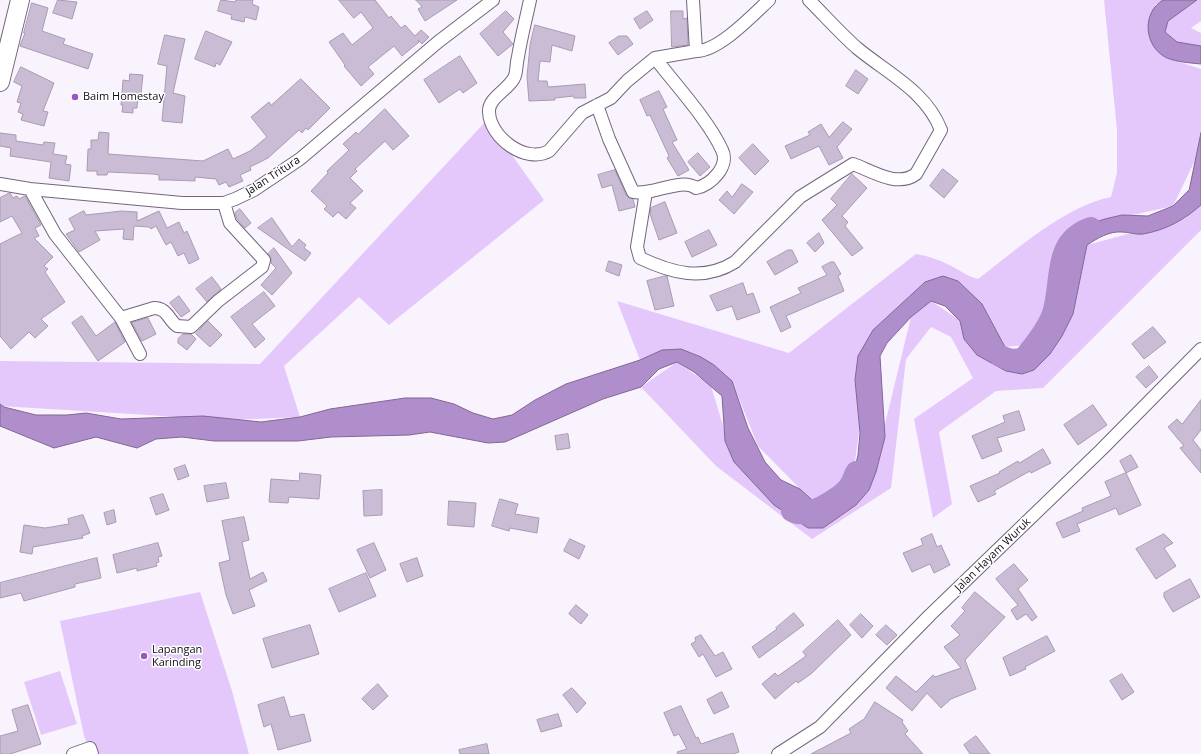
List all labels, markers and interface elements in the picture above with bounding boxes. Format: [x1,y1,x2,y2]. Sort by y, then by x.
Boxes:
place label: Baim Homestay [83,90,164,104]
marker: Baim Homestay [70,92,80,102]
street label: Jalan Tritura [243,154,303,198]
street label: Jalan Hayam Wuruk [952,515,1034,595]
place label: Lapangan Karinding [152,643,202,669]
marker: Lapangan Karinding [139,651,149,661]

